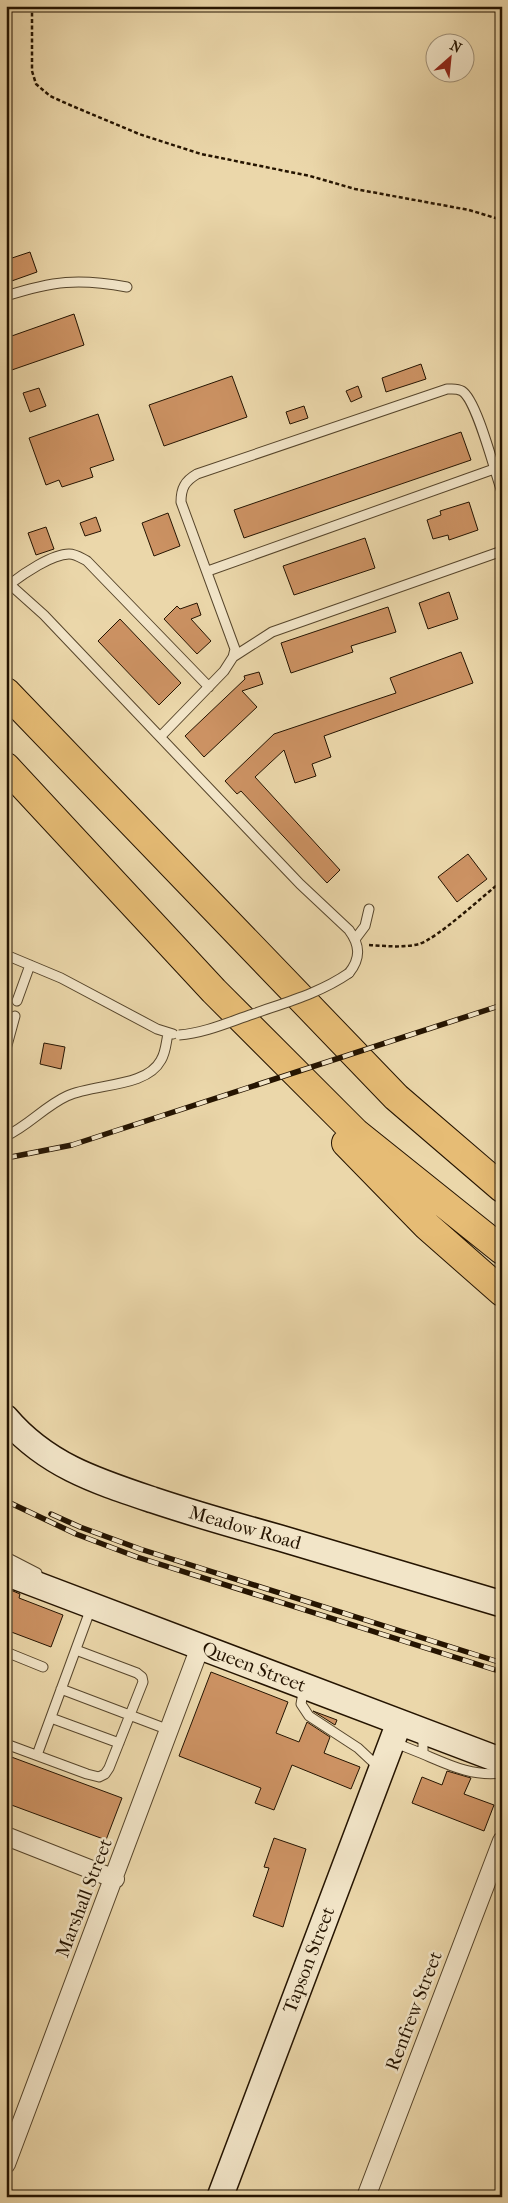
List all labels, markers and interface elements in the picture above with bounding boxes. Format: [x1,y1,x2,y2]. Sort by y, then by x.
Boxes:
north arrow [426,32,476,82]
text: N [447,37,465,57]
street label: Meadow Road [186,1502,304,1555]
street label: Queen Street [199,1637,309,1697]
street label: Marshall Street [51,1835,117,1960]
street label: Tapson Street [279,1904,339,2016]
street label: Renfrew Street [381,1948,447,2074]

